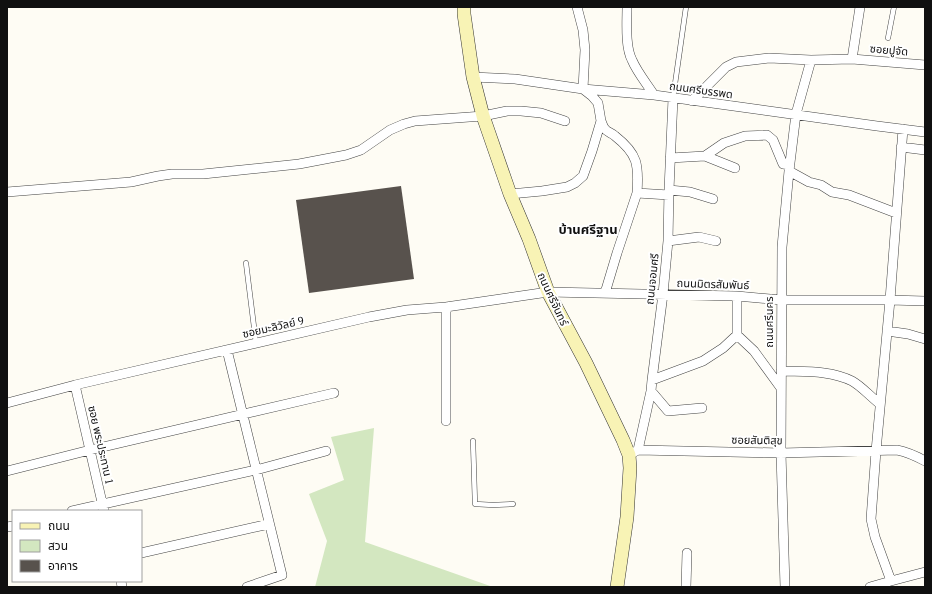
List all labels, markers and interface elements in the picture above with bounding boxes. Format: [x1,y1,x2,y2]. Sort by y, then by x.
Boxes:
street label: ซอยปูจัด [869,41,909,59]
street label: ถนนศรีบรรพด [668,79,734,101]
district label: บ้านศรีฐาน [558,220,618,238]
street label: ถนนจอมศรี [642,252,662,305]
street label: ถนนศรีจันทร์ [535,270,572,328]
street label: ถนนมิตรสัมพันธ์ [676,276,750,292]
street label: ถนนศรีนคร [762,296,776,348]
street label: ซอยมะลิวัลย์ 9 [241,313,305,341]
street label: ซอย พระประทาน 1 [85,404,117,486]
street label: ซอยสันติสุข [731,433,783,447]
legend [12,510,142,582]
text: ถนน [48,518,70,533]
text: สวน [48,538,68,553]
text: อาคาร [48,558,78,573]

